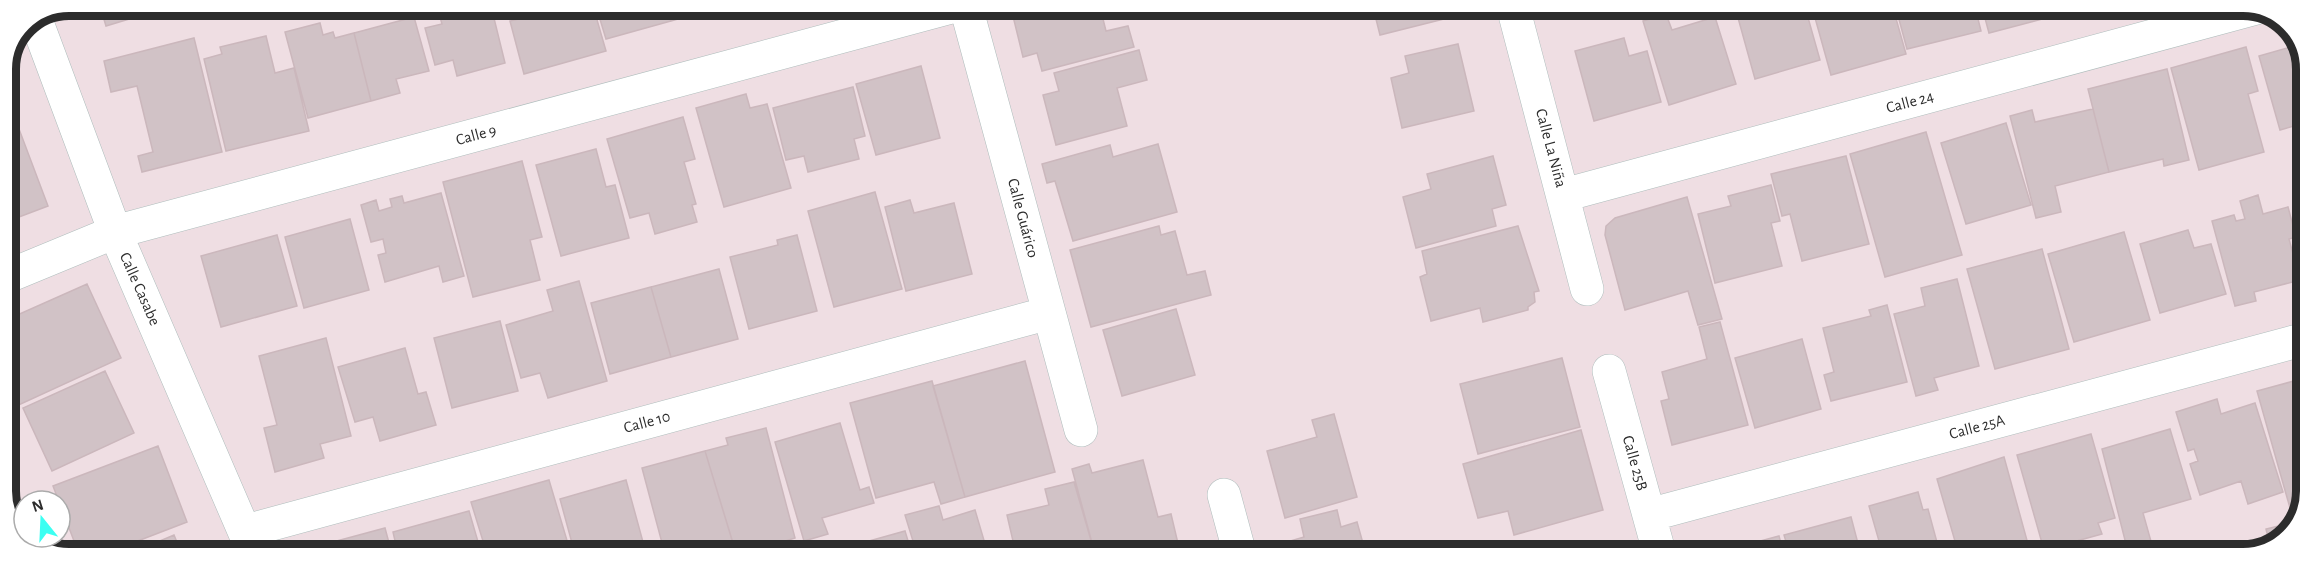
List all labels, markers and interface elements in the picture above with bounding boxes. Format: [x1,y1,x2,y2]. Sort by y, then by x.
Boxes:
street label: Calle 24 [1884,88,1936,116]
street label: Calle La Niña [1533,107,1569,189]
street label: Calle 9 [454,122,498,148]
street label: Calle Guárico [1005,177,1041,259]
street label: Calle Casabe [117,250,163,328]
street label: Calle 10 [622,408,672,436]
street label: Calle 25A [1947,412,2007,442]
street label: Calle 25B [1620,434,1650,492]
north arrow [12,489,72,549]
text: N [30,496,45,515]

